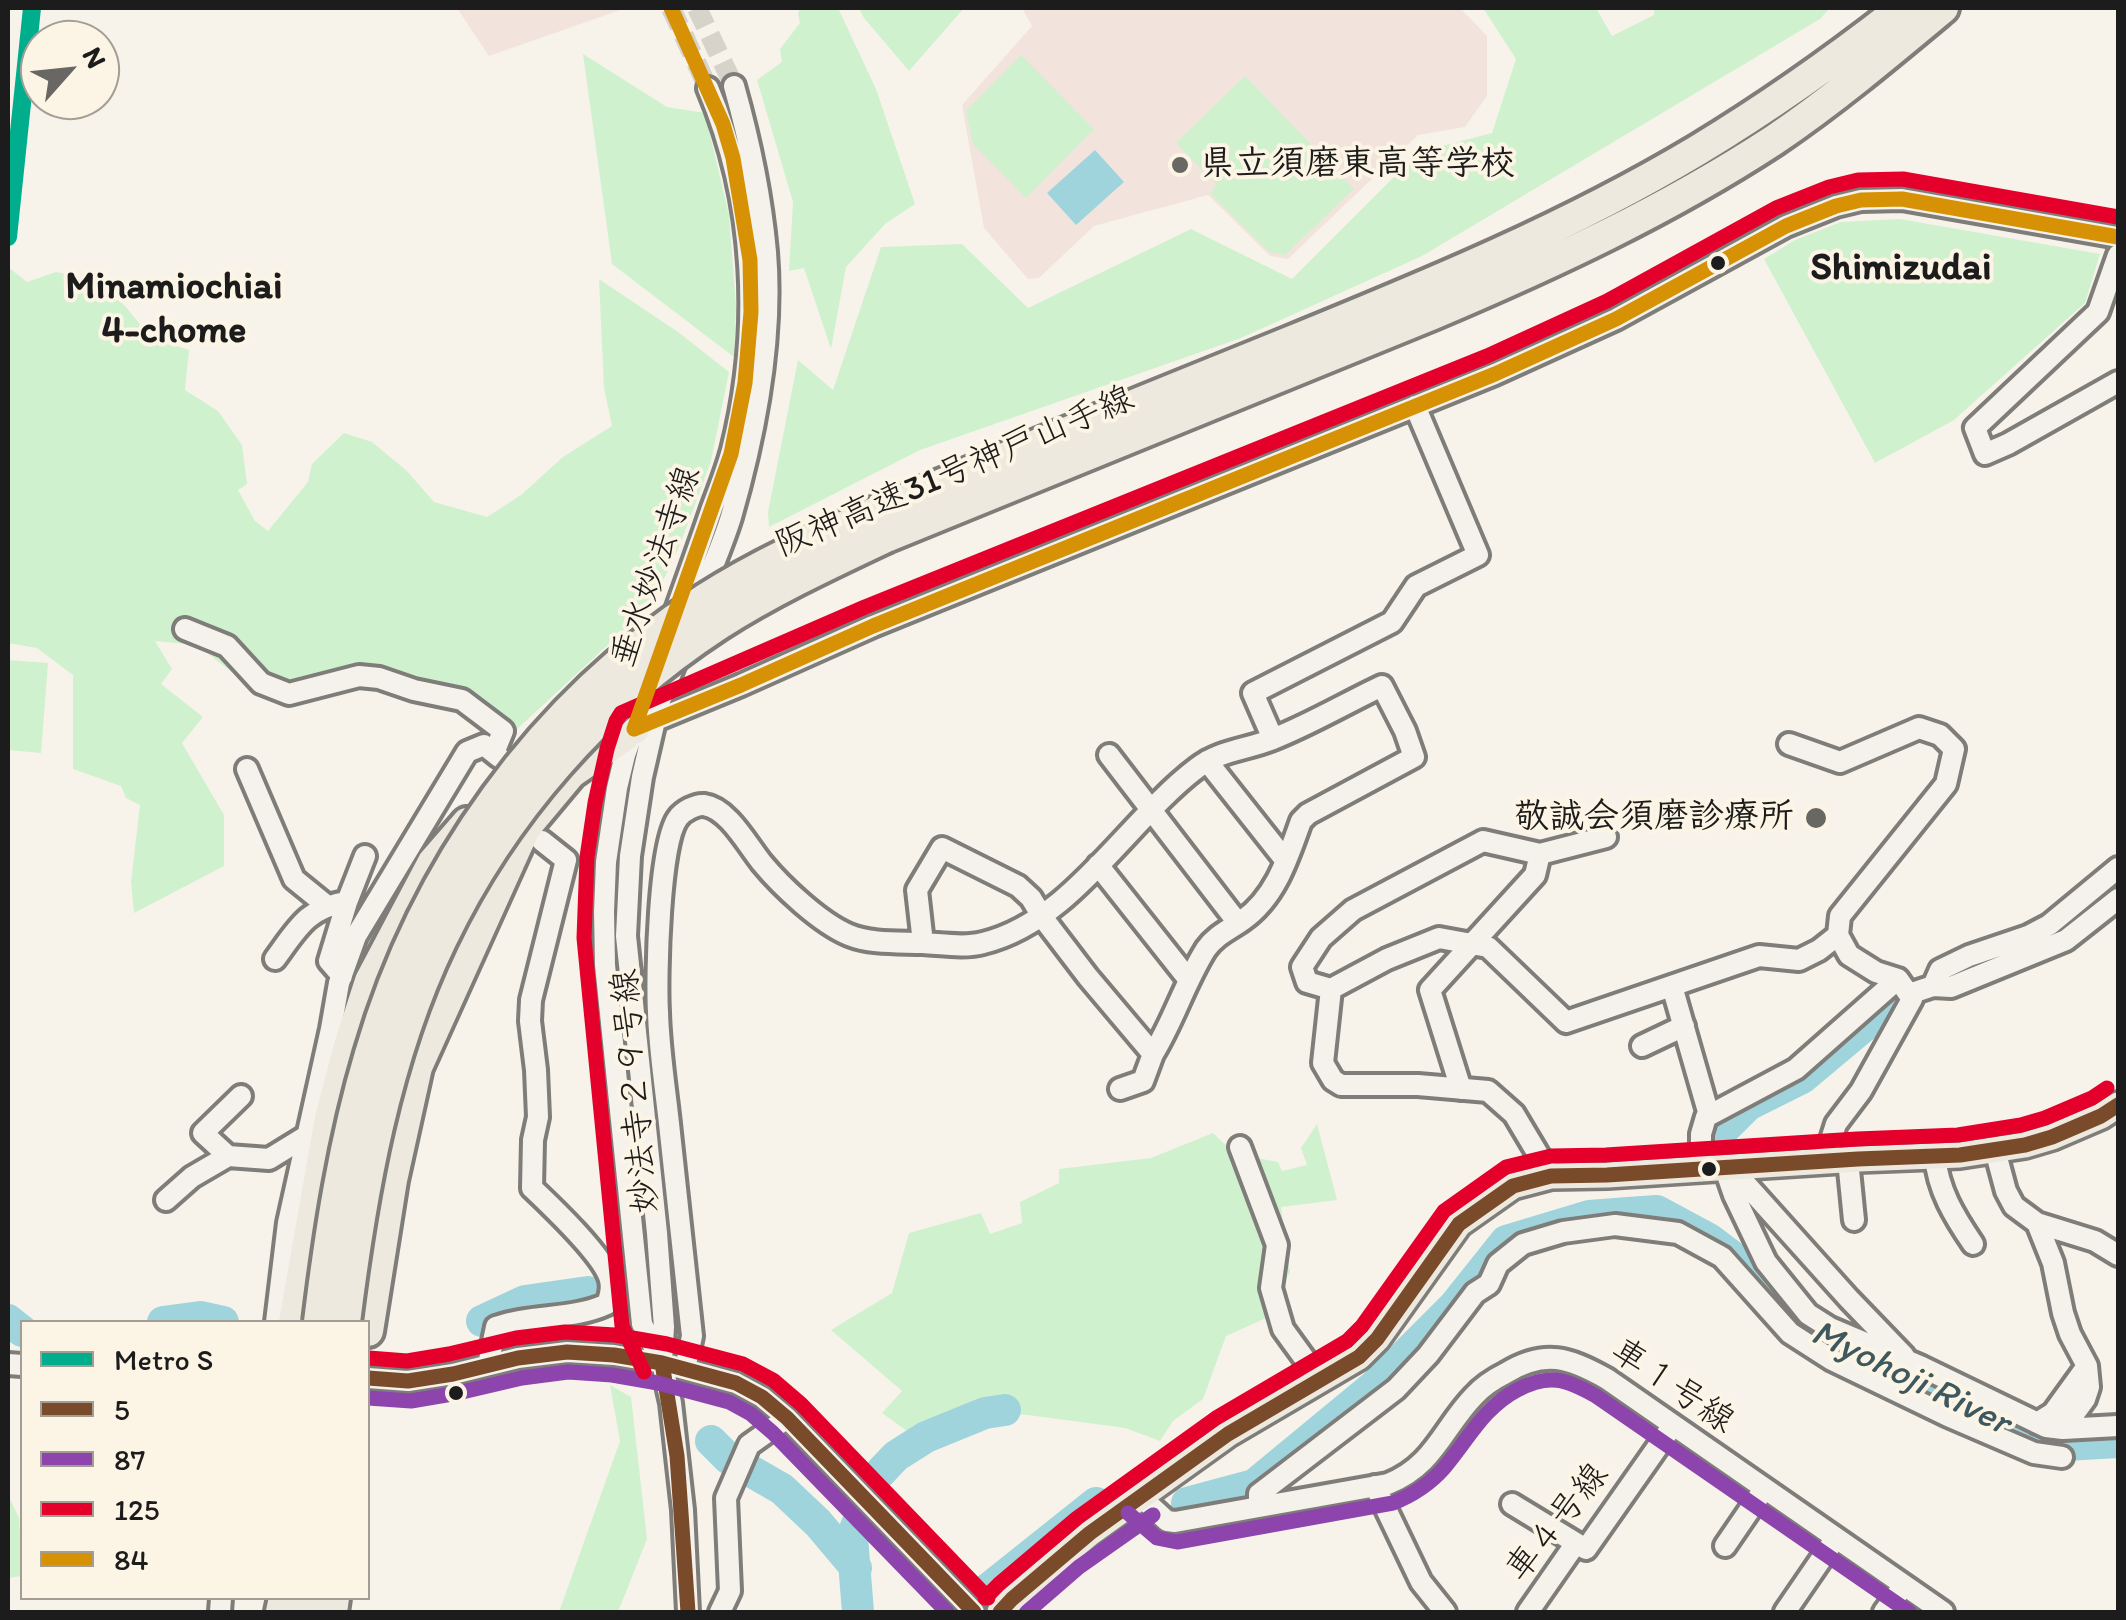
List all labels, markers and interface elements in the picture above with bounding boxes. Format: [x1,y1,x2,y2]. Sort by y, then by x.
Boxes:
north arrow [20,20,120,120]
text: N [76,41,114,73]
place label: 県立須磨東高等学校 [1200,144,1515,186]
marker: 県立須磨東高等学校 [1169,154,1191,176]
district label: Shimizudai [1810,246,1992,292]
unlabelled marker [1708,253,1728,273]
district label: Minamiochiai 4-chome [66,265,282,354]
street label: 阪神高速31号神戸山手線 [769,378,1141,568]
street label: 垂水妙法寺線 [603,461,711,673]
place label: 敬誠会須磨診療所 [1514,797,1794,839]
marker: 敬誠会須磨診療所 [1803,805,1829,831]
street label: 妙法寺２９号線 [605,967,669,1215]
unlabelled marker [1699,1159,1719,1179]
water label: Myohoji River [1803,1311,2017,1447]
legend [20,1320,370,1600]
street label: 車１号線 [1602,1330,1742,1444]
text: Metro S [114,1341,213,1378]
unlabelled marker [446,1383,466,1403]
text: 5 [114,1391,130,1428]
text: 87 [114,1441,145,1478]
street label: 車４号線 [1498,1455,1618,1591]
text: 125 [114,1491,159,1528]
text: 84 [114,1541,148,1578]

